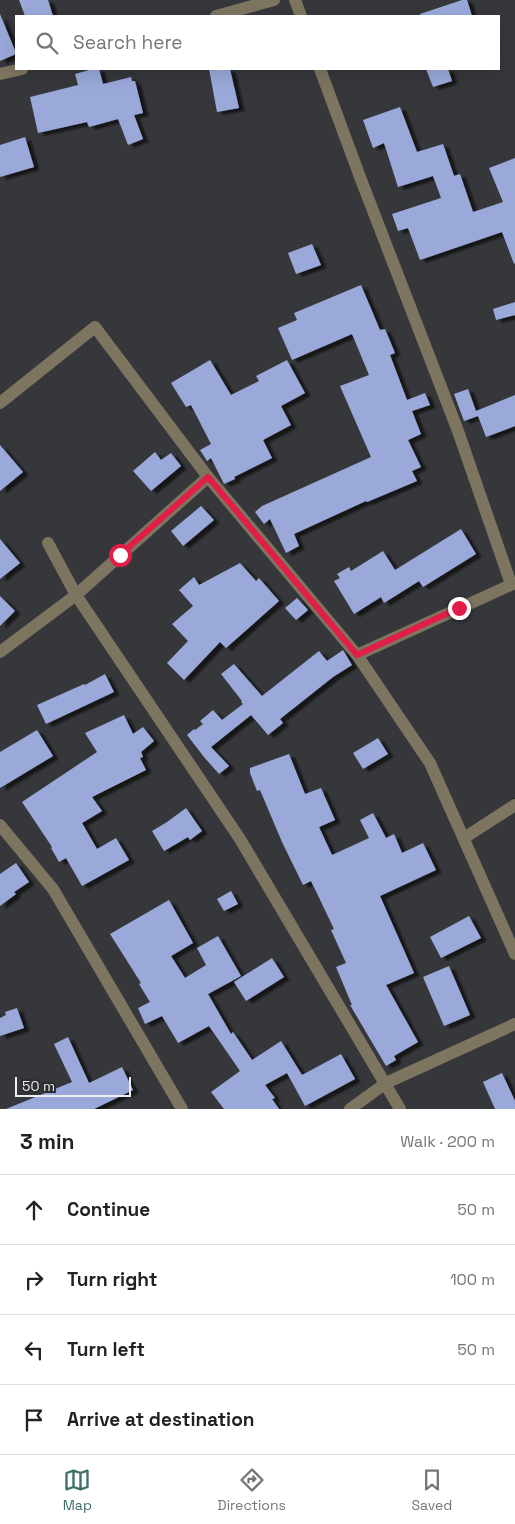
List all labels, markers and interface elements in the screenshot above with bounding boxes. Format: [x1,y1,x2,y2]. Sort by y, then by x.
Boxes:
search box [15,15,500,70]
icon: search [33,29,61,57]
text: Search here [73,30,183,55]
route start [109,544,132,567]
route end [448,597,471,620]
scale bar [15,1074,131,1097]
text: 50 m [22,1077,55,1095]
text: 3 min [20,1128,75,1155]
text: Walk · 200 m [400,1131,495,1152]
icon: ahead [20,1196,48,1224]
text: Continue [67,1197,150,1222]
text: 50 m [457,1199,495,1220]
icon: right [20,1266,48,1294]
text: Turn right [67,1267,157,1292]
text: 100 m [450,1269,495,1290]
icon: left [20,1336,48,1364]
text: Turn left [67,1337,145,1362]
text: 50 m [457,1339,495,1360]
icon: arrive [20,1406,48,1434]
text: Arrive at destination [67,1407,255,1432]
tab: Map [63,1466,92,1514]
tab: Directions [217,1466,286,1514]
tab: Saved [411,1466,452,1514]

